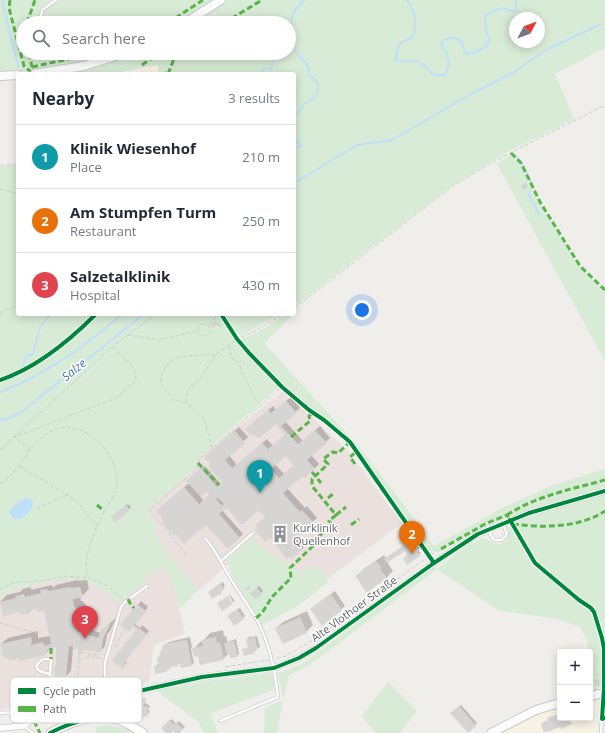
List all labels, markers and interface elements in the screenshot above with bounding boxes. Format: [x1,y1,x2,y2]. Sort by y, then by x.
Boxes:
north arrow [509,12,545,48]
search box [16,16,296,60]
icon: search [30,27,52,49]
text: Search here [62,28,146,48]
text: Nearby [32,87,94,110]
text: 3 results [228,89,280,107]
text: Klinik Wiesenhof [70,138,196,158]
text: 1 [41,148,49,166]
text: 210 m [242,148,280,166]
text: Place [70,158,102,176]
text: Am Stumpfen Turm [70,202,216,222]
text: 2 [41,212,49,230]
text: 250 m [242,212,280,230]
text: Restaurant [70,222,137,240]
text: Salzetalklinik [70,266,170,286]
text: 3 [41,276,49,294]
text: 430 m [242,276,280,294]
text: Hospital [70,286,120,304]
your location [352,300,372,320]
water label: Salze [58,354,90,385]
pin: 1 [247,460,273,493]
place label: Kurklinik Quellenhof [293,520,351,548]
pin: 2 [399,521,425,554]
building icon: Kurklinik Quellenhof [270,524,290,544]
street label: Alte Vlothoer Straße [308,572,400,645]
pin: 3 [72,606,98,639]
map controls [557,649,593,721]
button: + [557,649,593,685]
legend [10,677,142,723]
text: Cycle path [43,683,96,698]
button: − [557,685,593,721]
text: Path [43,701,66,716]

